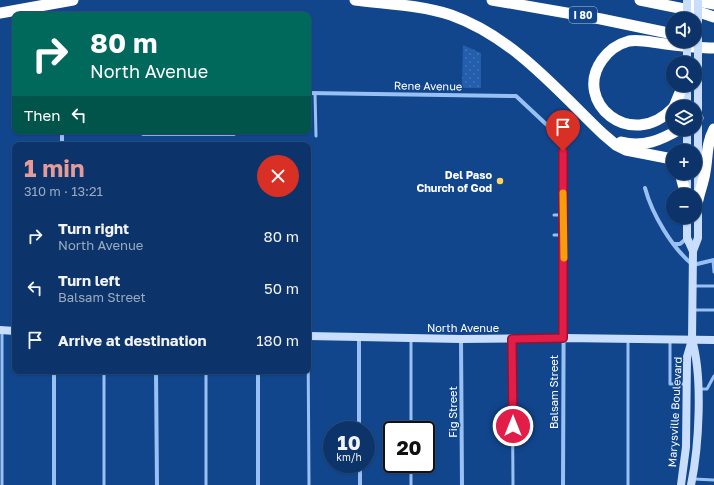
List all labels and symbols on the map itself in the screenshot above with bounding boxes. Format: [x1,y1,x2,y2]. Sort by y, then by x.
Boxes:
road number: I 80 [569,7,597,23]
street label: Rene Avenue [394,78,462,93]
pin [546,110,580,151]
place label: Del Paso Church of God [416,168,492,194]
marker: Del Paso Church of God [495,176,505,186]
street label: North Avenue [427,321,499,334]
street label: Balsam Street [547,355,560,429]
street label: Marysville Boulevard [665,356,684,468]
street label: Fig Street [446,386,459,438]
position arrow [492,405,534,447]
speed limit sign: 20 [383,421,435,473]

